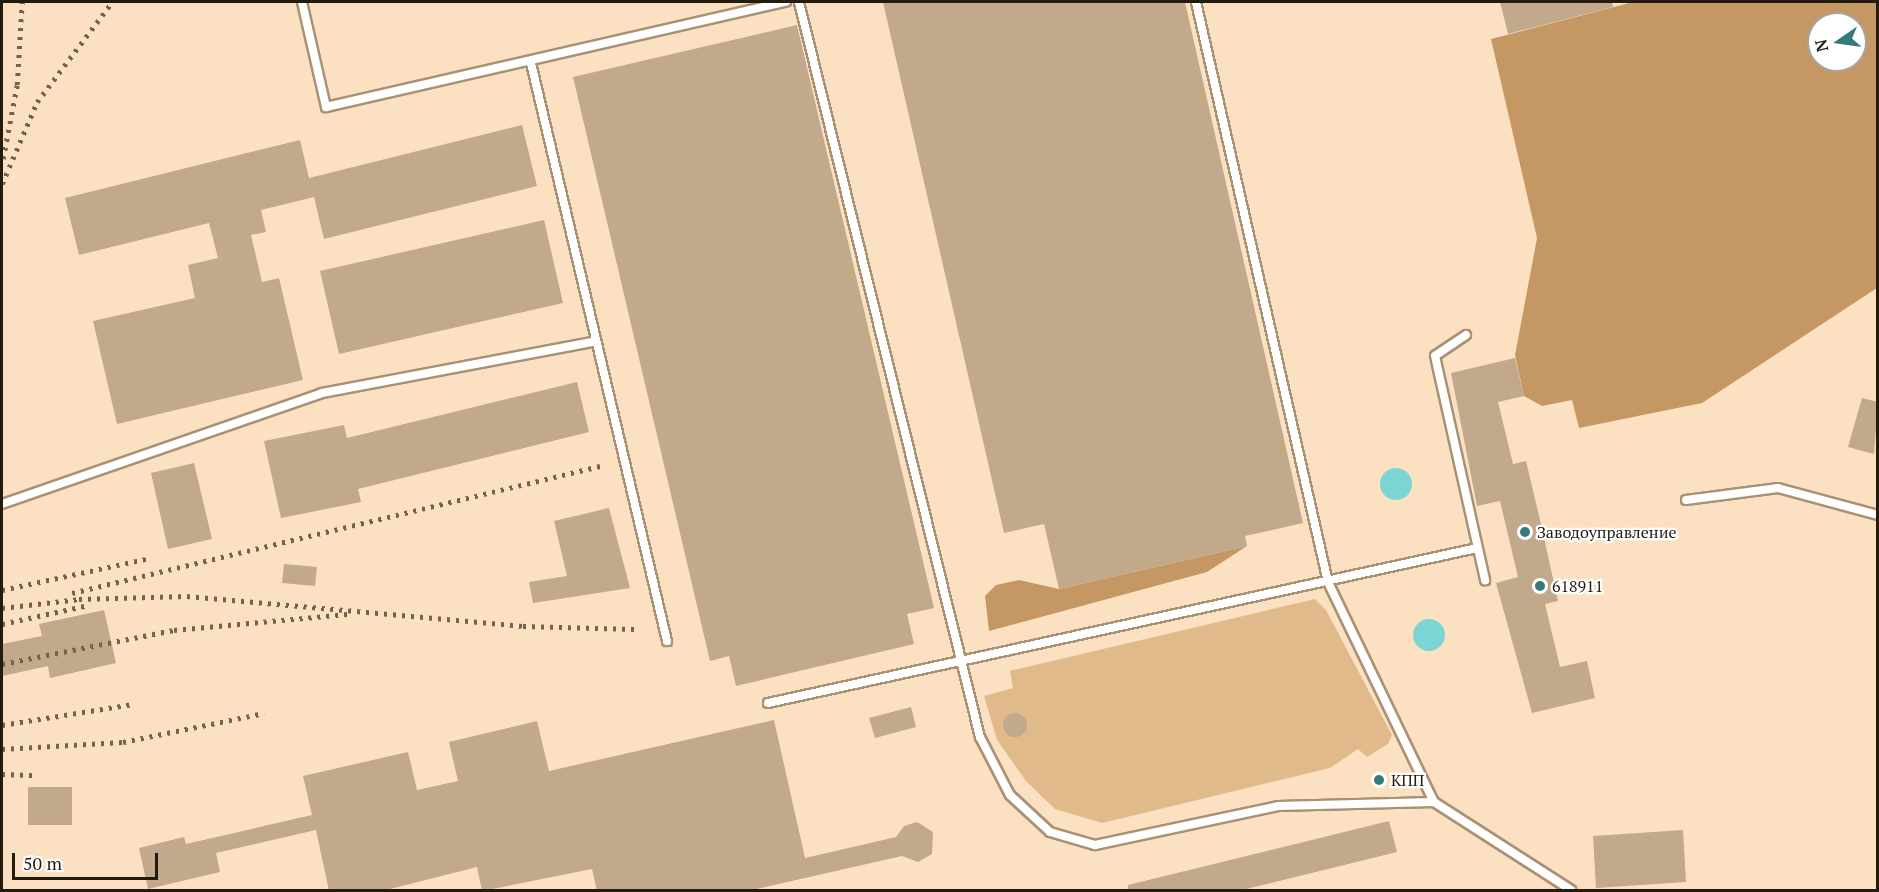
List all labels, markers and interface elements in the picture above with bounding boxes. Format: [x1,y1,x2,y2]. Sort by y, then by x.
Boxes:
north arrow [1807,12,1867,72]
text: N [1809,37,1833,54]
place label: Заводоуправление [1537,522,1676,542]
marker: Заводоуправление [1518,525,1532,539]
place label: 618911 [1552,576,1603,596]
marker: 618911 [1533,579,1547,593]
place label: КПП [1391,770,1424,790]
marker: КПП [1372,773,1386,787]
scale bar [15,841,160,879]
text: 50 m [23,851,62,875]

